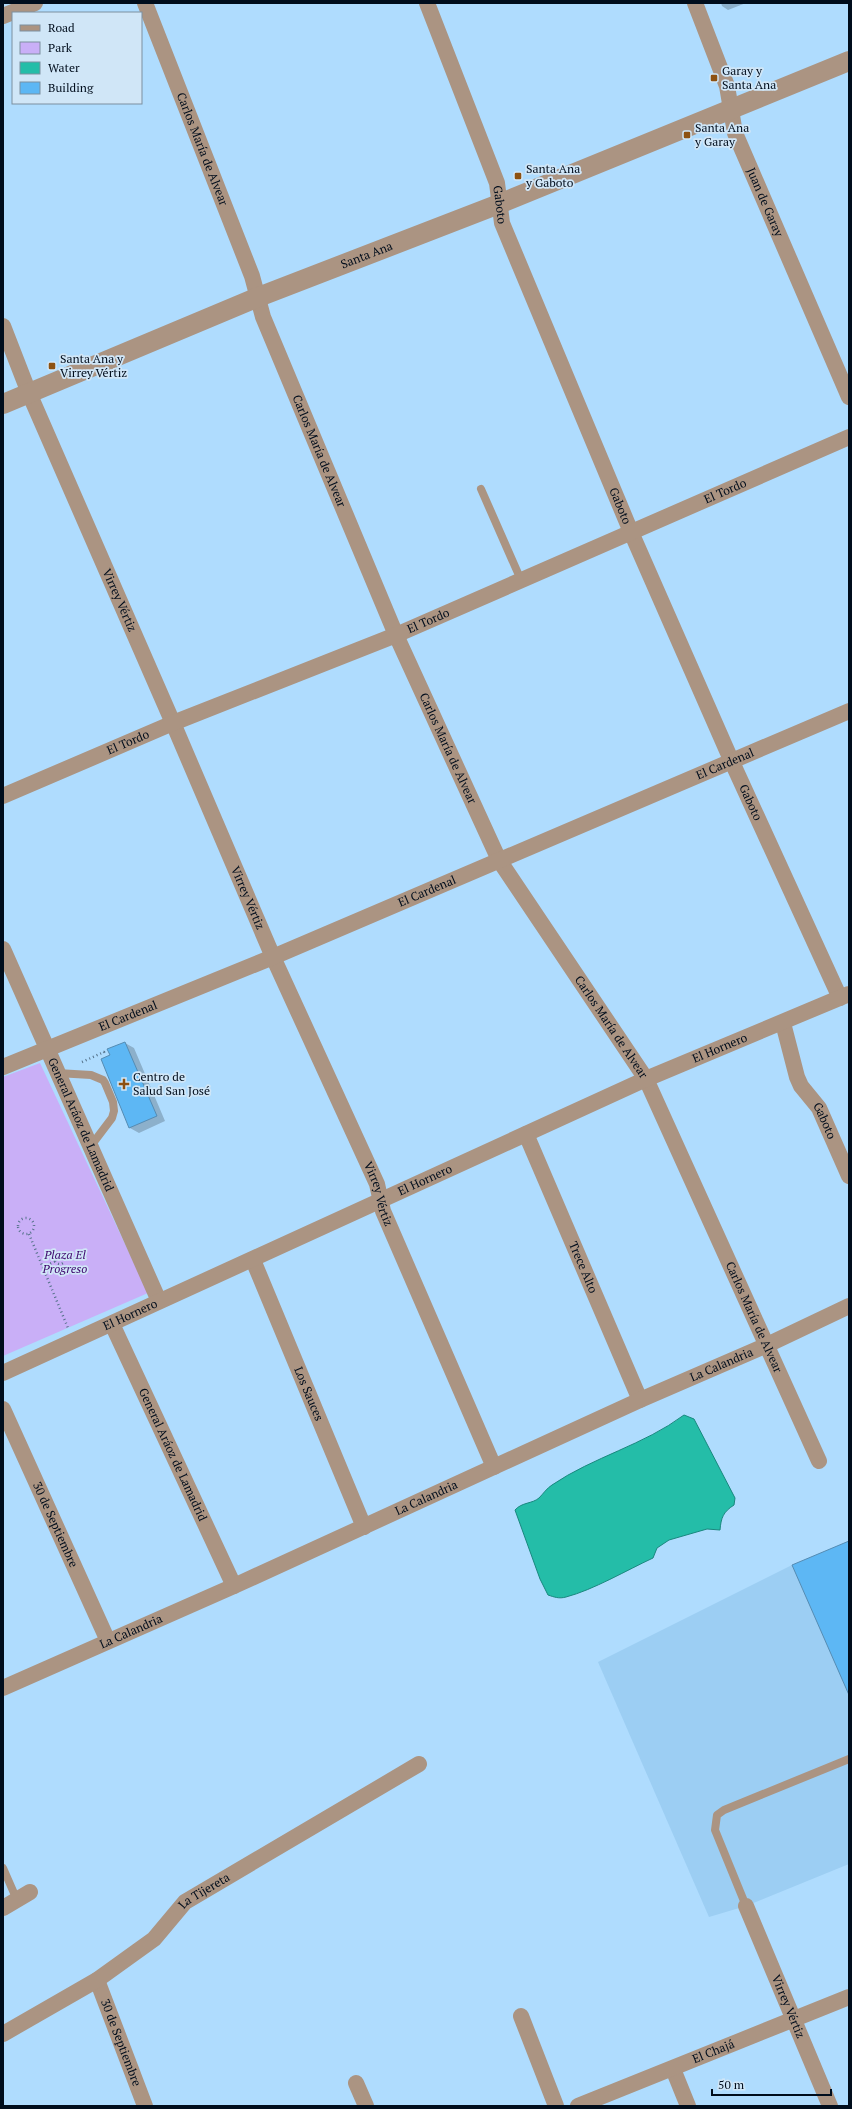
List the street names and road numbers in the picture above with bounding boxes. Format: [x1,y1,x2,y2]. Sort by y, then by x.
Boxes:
street label: Carlos María de Alvear [174,90,232,208]
street label: Juan de Garay [744,165,787,240]
street label: Gaboto [490,185,510,225]
street label: Santa Ana [339,238,395,271]
street label: Carlos María de Alvear [289,392,350,510]
street label: El Tordo [701,475,749,507]
street label: Gaboto [606,485,635,527]
street label: Virrey Vértiz [100,566,140,634]
street label: El Tordo [405,604,452,636]
street label: Carlos María de Alvear [416,690,480,806]
street label: El Tordo [104,726,152,758]
street label: El Cardenal [694,744,756,782]
street label: Gaboto [736,782,766,823]
street label: Virrey Vértiz [228,864,268,932]
street label: El Cardenal [396,872,458,910]
street label: Carlos María de Alvear [572,973,652,1081]
street label: El Cardenal [97,997,159,1034]
street label: El Hornero [690,1029,750,1066]
street label: General Aráoz de Lamadrid [45,1055,118,1194]
street label: Gaboto [810,1099,840,1142]
street label: Virrey Vértiz [361,1159,397,1228]
street label: El Hornero [395,1161,455,1198]
street label: Trece Alto [566,1239,601,1296]
street label: Carlos María de Alvear [723,1259,786,1375]
street label: El Hornero [101,1295,160,1333]
street label: La Calandria [688,1344,755,1384]
street label: Los Sauces [291,1364,327,1423]
street label: General Aráoz de Lamadrid [136,1385,211,1523]
street label: La Calandria [392,1477,460,1518]
street label: 30 de Septiembre [30,1479,82,1570]
street label: La Calandria [97,1611,165,1651]
street label: La Tijereta [175,1869,232,1912]
street label: Virrey Vértiz [769,1972,809,2040]
street label: 30 de Septiembre [98,1997,145,2088]
street label: El Chajá [690,2036,736,2066]

